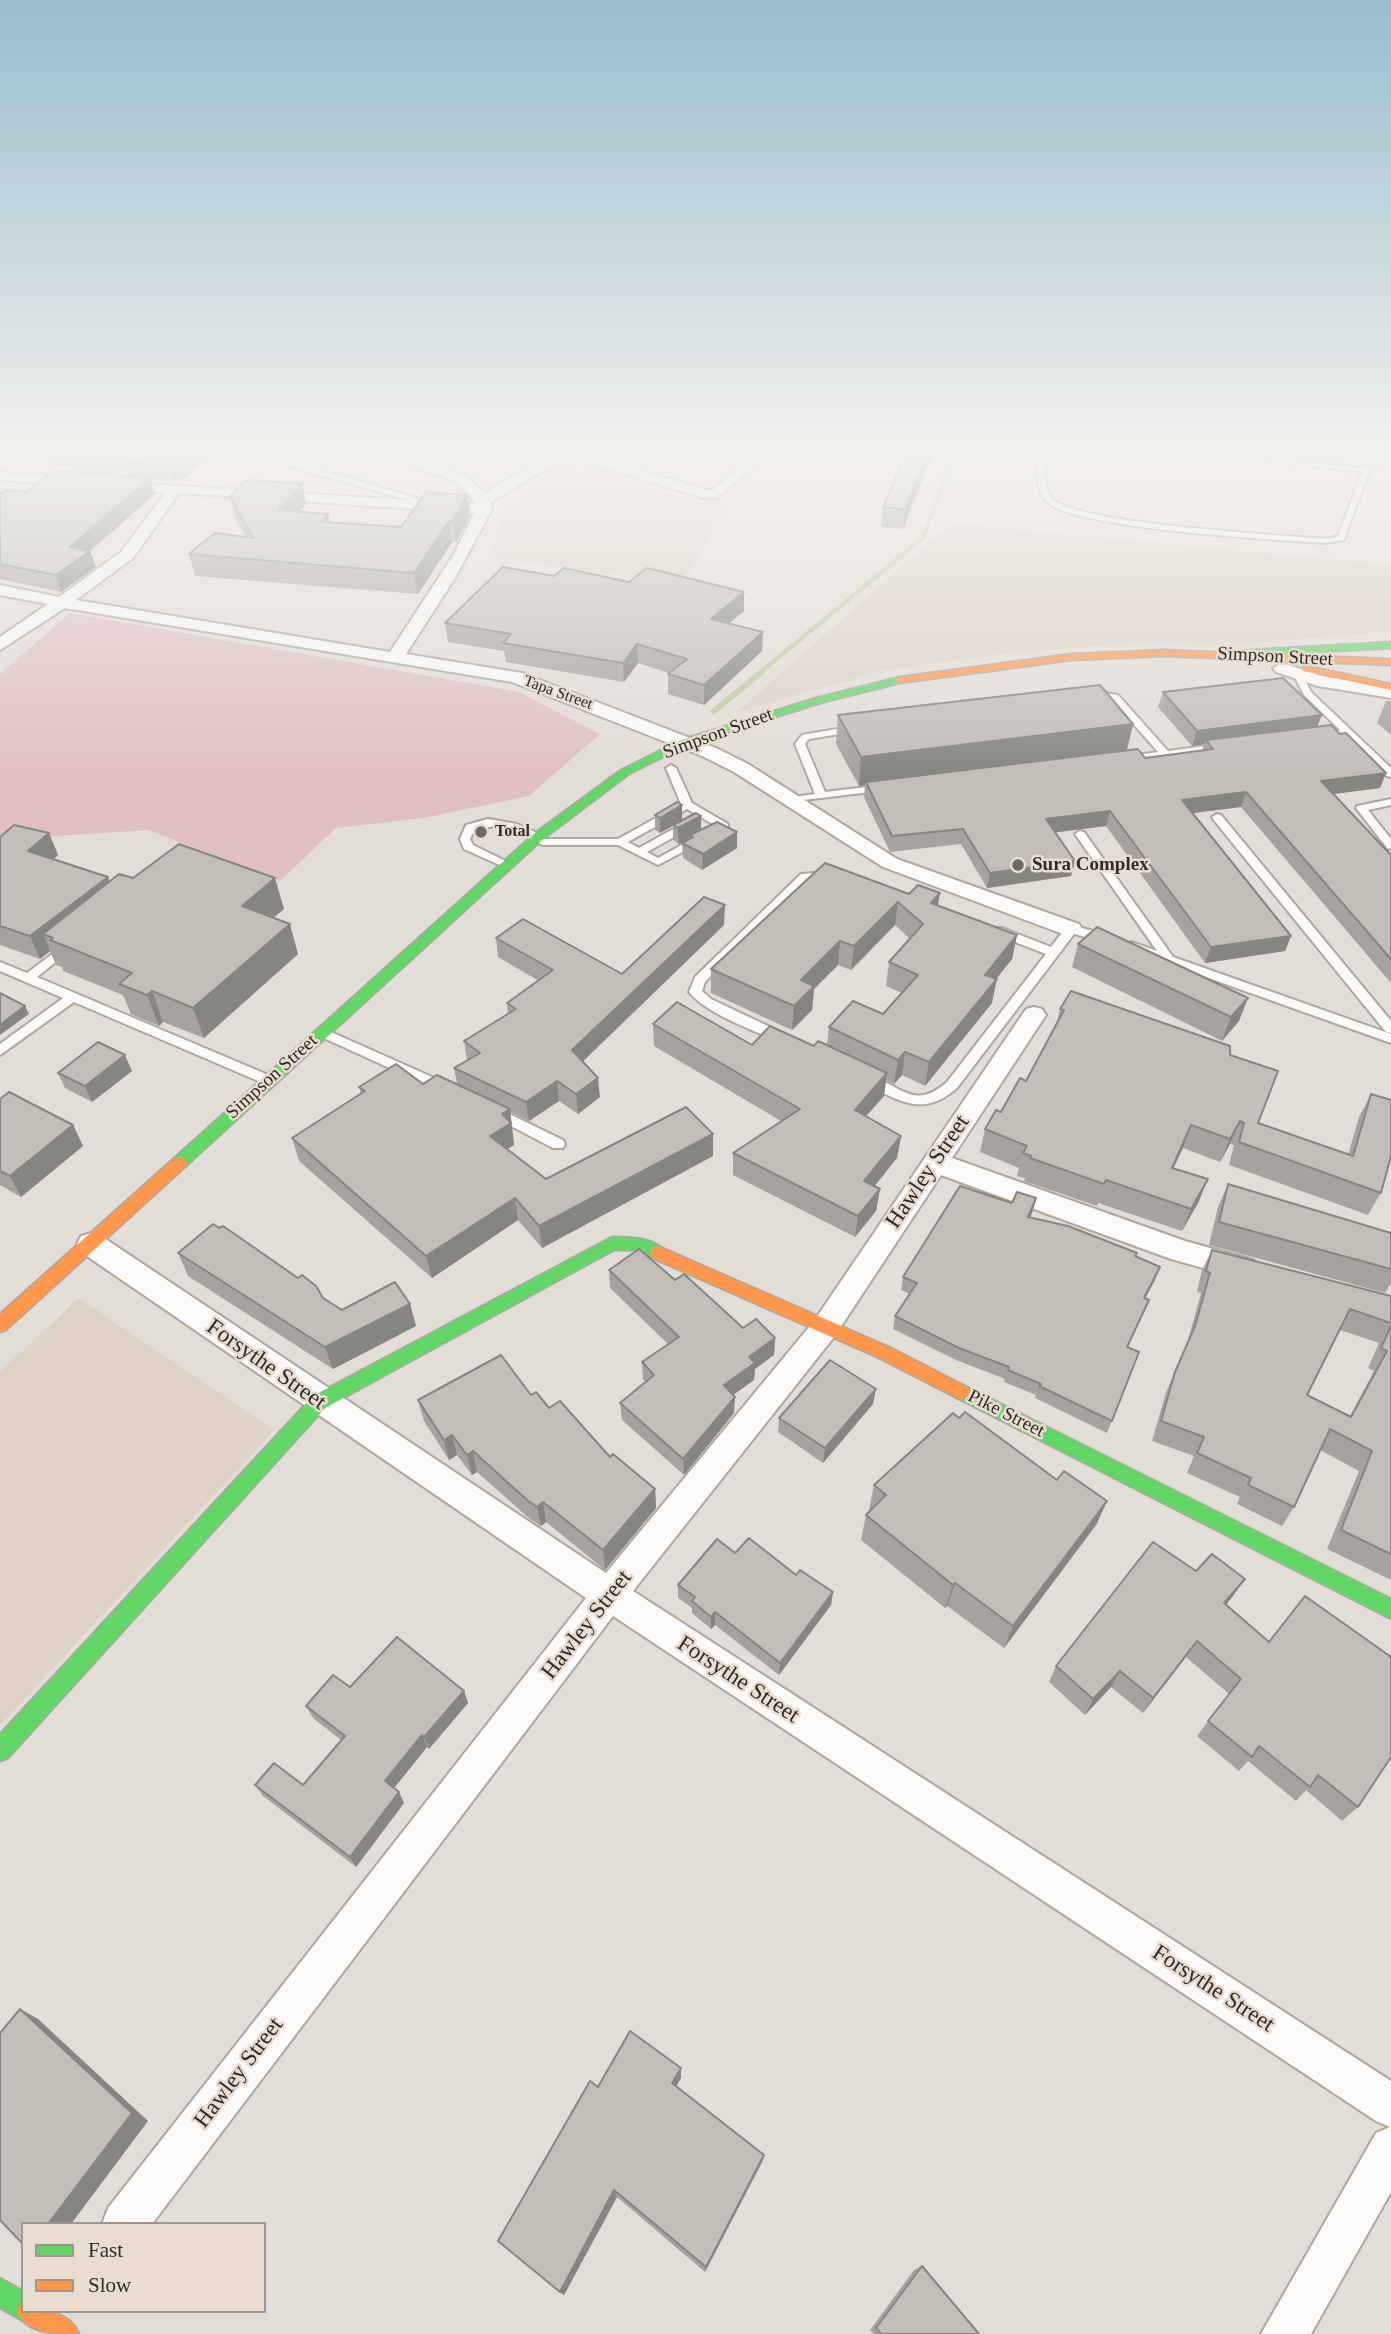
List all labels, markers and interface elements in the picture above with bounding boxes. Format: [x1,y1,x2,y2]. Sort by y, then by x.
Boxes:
street label: Simpson Street [1217,643,1333,671]
street label: Tapa Street [521,672,595,714]
street label: Simpson Street [660,704,776,764]
place label: Total [495,822,530,842]
marker: Total [473,824,489,840]
place label: Sura Complex [1032,854,1149,876]
marker: Sura Complex [1010,857,1026,873]
street label: Simpson Street [221,1030,323,1124]
street label: Hawley Street [880,1110,976,1234]
street label: Forsythe Street [201,1314,331,1416]
street label: Pike Street [964,1385,1048,1443]
street label: Hawley Street [536,1565,638,1685]
street label: Forsythe Street [672,1630,804,1730]
street label: Forsythe Street [1147,1939,1279,2039]
street label: Hawley Street [189,2012,289,2134]
legend [21,2222,266,2313]
text: Fast [88,2238,123,2262]
text: Slow [88,2273,131,2297]

